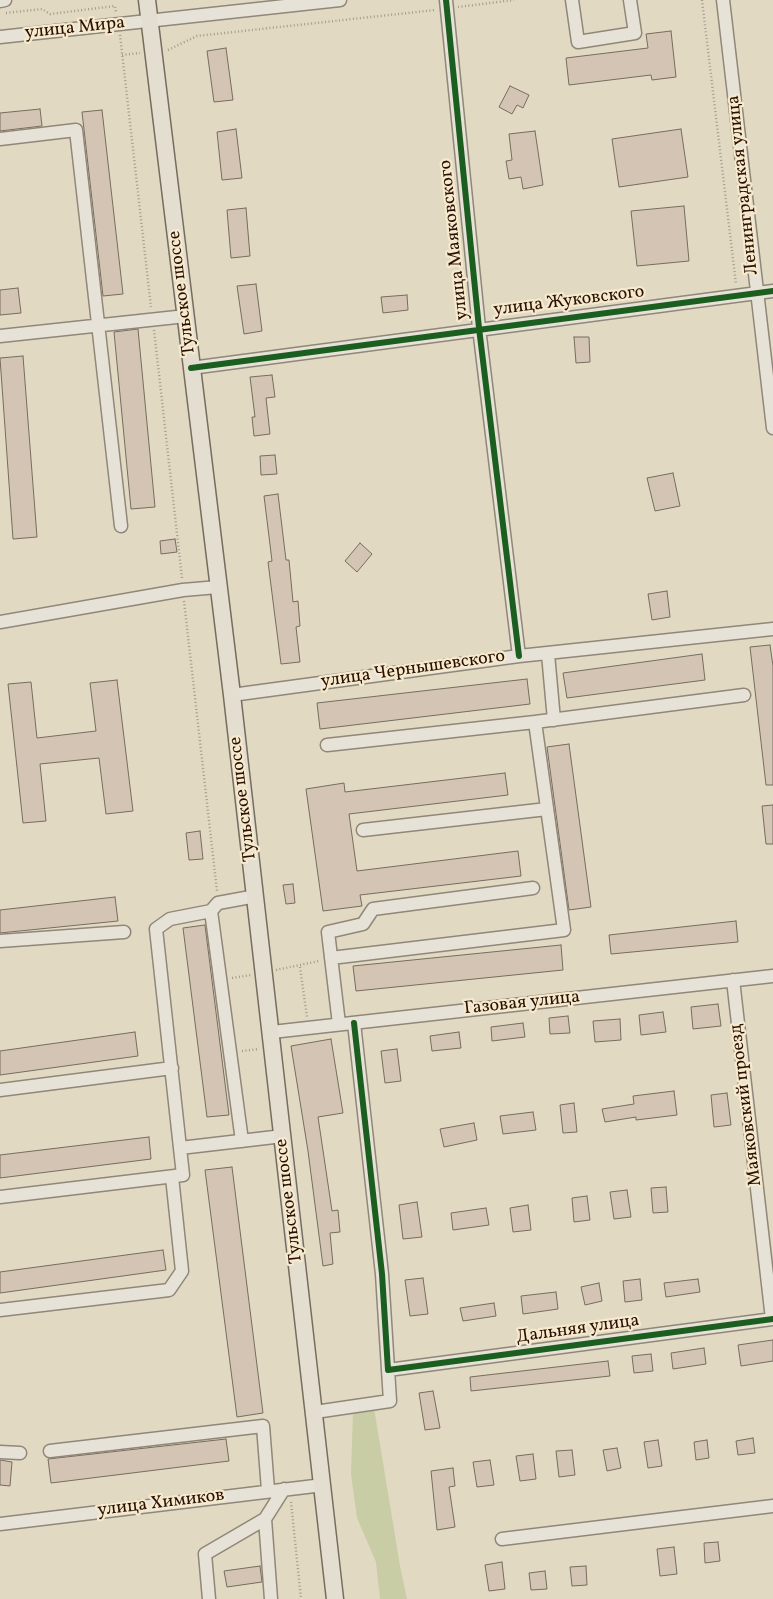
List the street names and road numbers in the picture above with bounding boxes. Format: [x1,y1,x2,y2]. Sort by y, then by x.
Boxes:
street label: улица Мира [24,13,126,45]
street label: Ленинградская улица [724,94,764,276]
street label: улица Маяковского [436,159,474,321]
street label: Тульское шоссе [165,229,201,357]
street label: улица Жуковского [492,282,646,322]
street label: улица Чернышевского [320,646,506,694]
street label: Тульское шоссе [226,735,262,863]
street label: Газовая улица [463,987,581,1021]
street label: Маяковский проезд [726,1023,768,1187]
street label: Тульское шоссе [272,1137,308,1265]
street label: Дальняя улица [515,1311,641,1349]
street label: улица Химиков [96,1485,226,1523]

